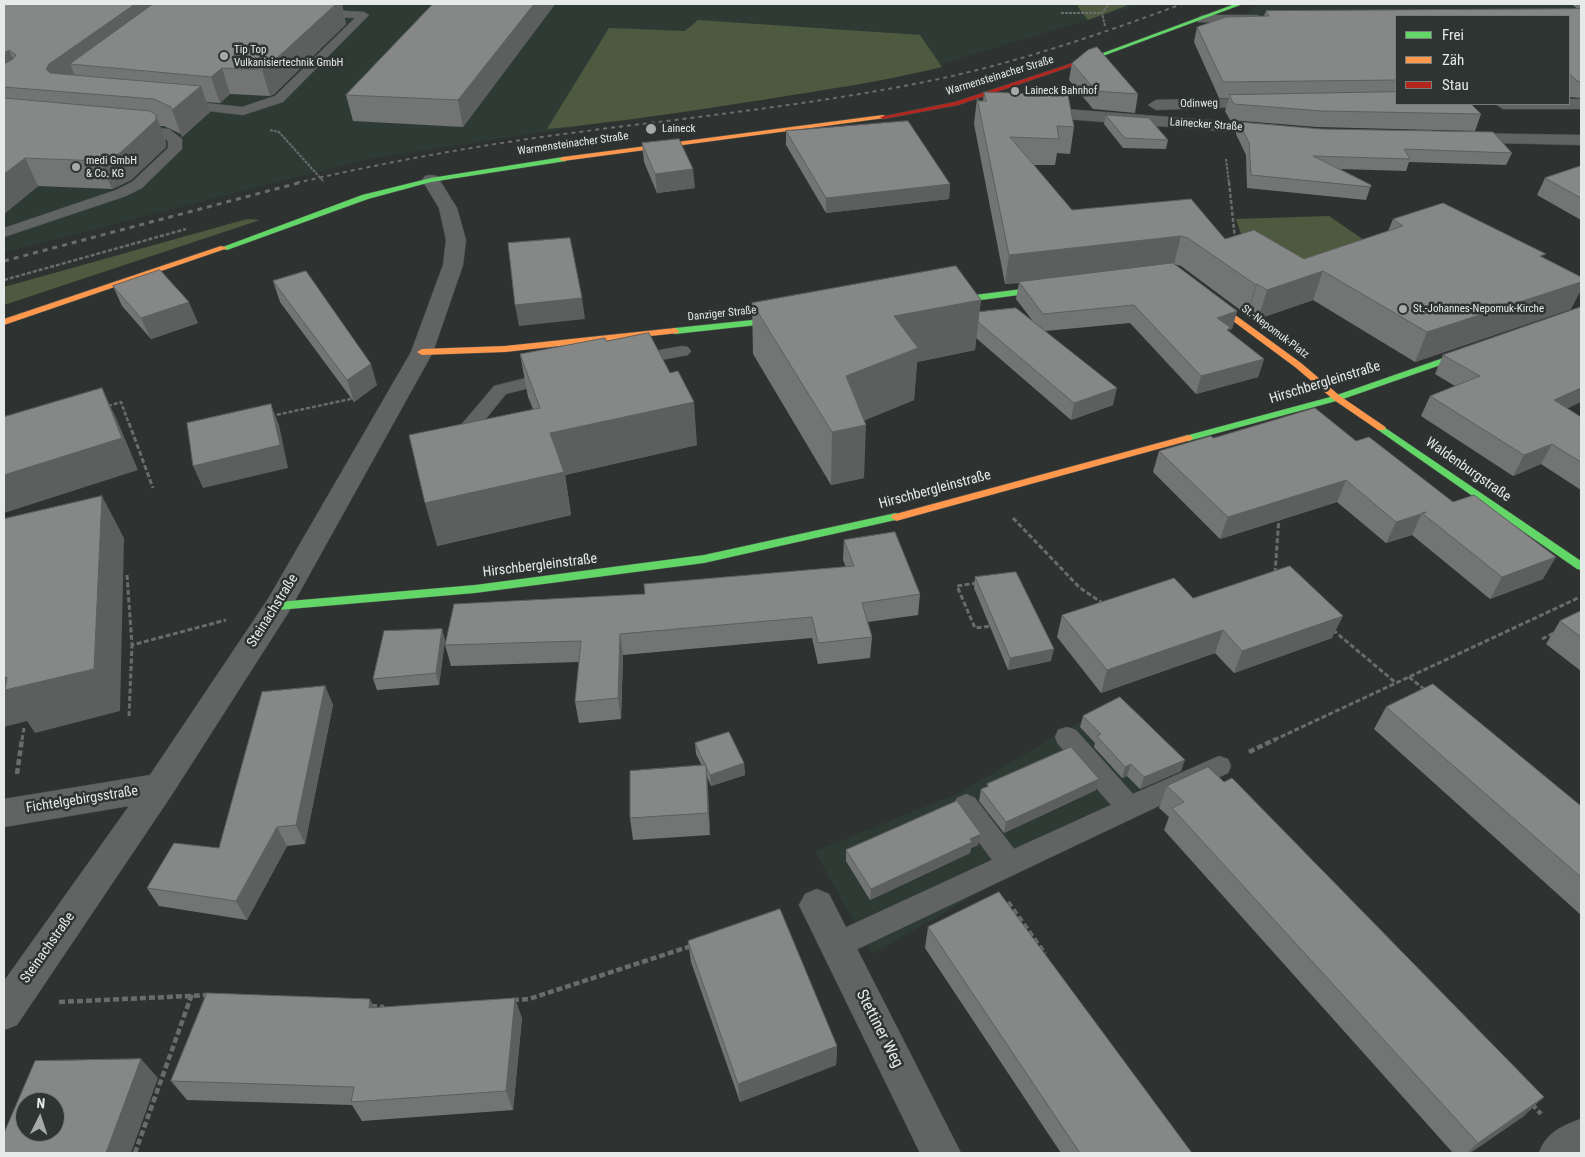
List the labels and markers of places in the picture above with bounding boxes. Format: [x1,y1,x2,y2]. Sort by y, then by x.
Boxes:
place label: Tip Top Vulkanisiertechnik GmbH [234,43,343,69]
marker: Tip Top Vulkanisiertechnik GmbH [218,50,230,62]
place label: Laineck Bahnhof [1025,84,1097,98]
marker: Laineck Bahnhof [1009,85,1021,97]
marker: Laineck [644,122,658,136]
place label: Laineck [662,122,696,136]
place label: medi GmbH & Co. KG [86,154,137,180]
marker: medi GmbH & Co. KG [70,161,82,173]
place label: St.-Johannes-Nepomuk-Kirche [1413,302,1544,316]
marker: St.-Johannes-Nepomuk-Kirche [1397,303,1409,315]

